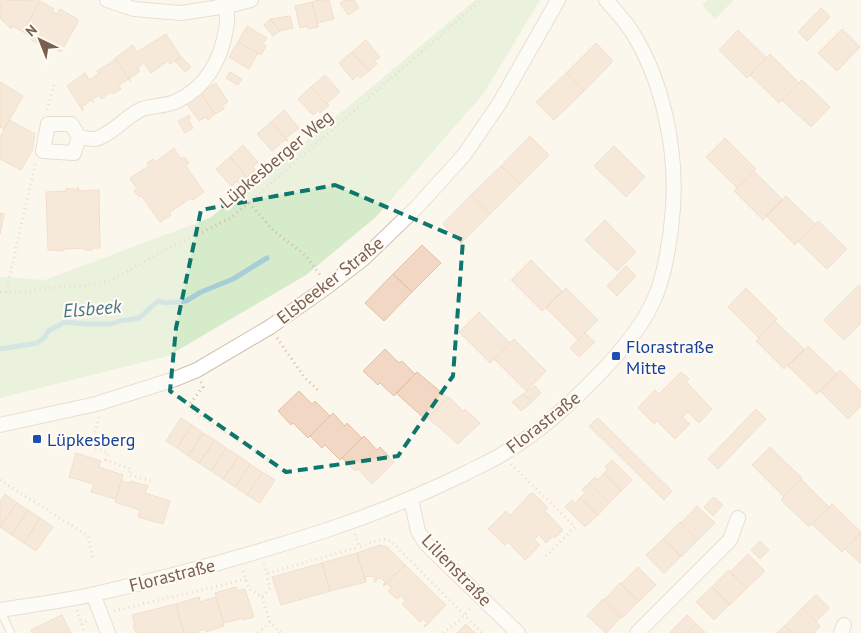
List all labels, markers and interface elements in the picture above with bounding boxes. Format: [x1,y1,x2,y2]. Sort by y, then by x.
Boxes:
north arrow [15,15,65,65]
text: N [22,21,41,40]
street label: Lüpkesberger Weg [215,105,337,213]
street label: Elsbeeker Straße [272,231,388,329]
water label: Elsbeek [62,293,124,322]
place label: Florastraße Mitte [626,335,714,379]
marker: Florastraße Mitte [610,350,622,362]
street label: Florastraße [501,386,585,458]
place label: Lüpkesberg [47,428,136,451]
marker: Lüpkesberg [31,433,43,445]
street label: Lilienstraße [417,529,497,611]
street label: Florastraße [127,553,217,597]

